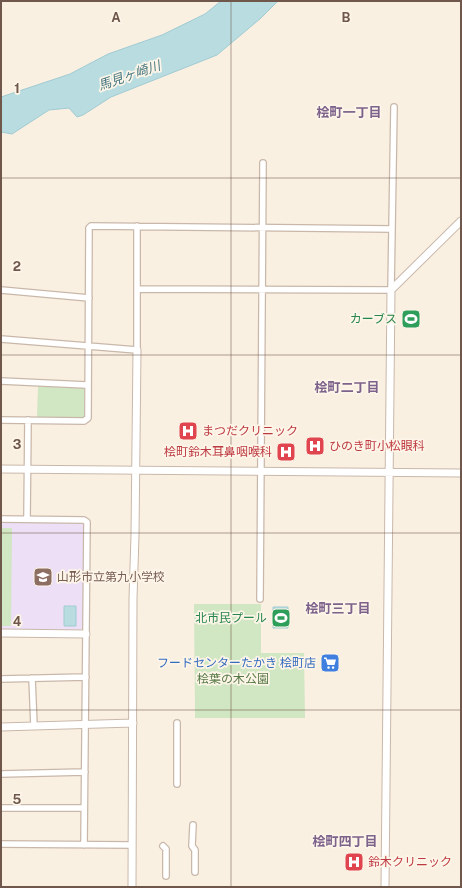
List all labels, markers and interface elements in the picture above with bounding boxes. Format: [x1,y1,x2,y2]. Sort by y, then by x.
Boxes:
text: A [111,10,121,25]
text: B [342,10,351,25]
water label: 馬見ヶ崎川 [96,57,164,93]
text: 1 [14,81,20,96]
district label: 桧町一丁目 [316,105,382,120]
text: 2 [13,259,21,274]
sports icon: カーブス [400,308,422,330]
place label: カーブス [350,312,397,326]
district label: 桧町二丁目 [314,380,380,395]
hospital icon: まつだクリニック [177,420,199,442]
place label: まつだクリニック [202,424,298,438]
hospital icon: ひのき町小松眼科 [304,435,326,457]
text: 3 [13,437,22,452]
place label: ひのき町小松眼科 [329,439,425,453]
hospital icon: 桧町鈴木耳鼻咽喉科 [275,441,297,463]
place label: 桧町鈴木耳鼻咽喉科 [164,445,272,459]
school or university icon: 山形市立第九小学校 [32,566,54,588]
place label: 山形市立第九小学校 [57,570,165,584]
district label: 桧町三丁目 [305,601,371,616]
sports icon: 北市民プール [270,607,292,629]
place label: 北市民プール [195,611,267,625]
text: 4 [13,614,22,629]
supermarket icon: フードセンターたかき 桧町店 [319,652,341,674]
place label: フードセンターたかき 桧町店 [157,656,316,670]
park label: 桧葉の木公園 [197,672,269,686]
text: 5 [13,792,22,807]
district label: 桧町四丁目 [312,834,378,849]
hospital icon: 鈴木クリニック [343,851,365,873]
place label: 鈴木クリニック [368,855,452,869]

